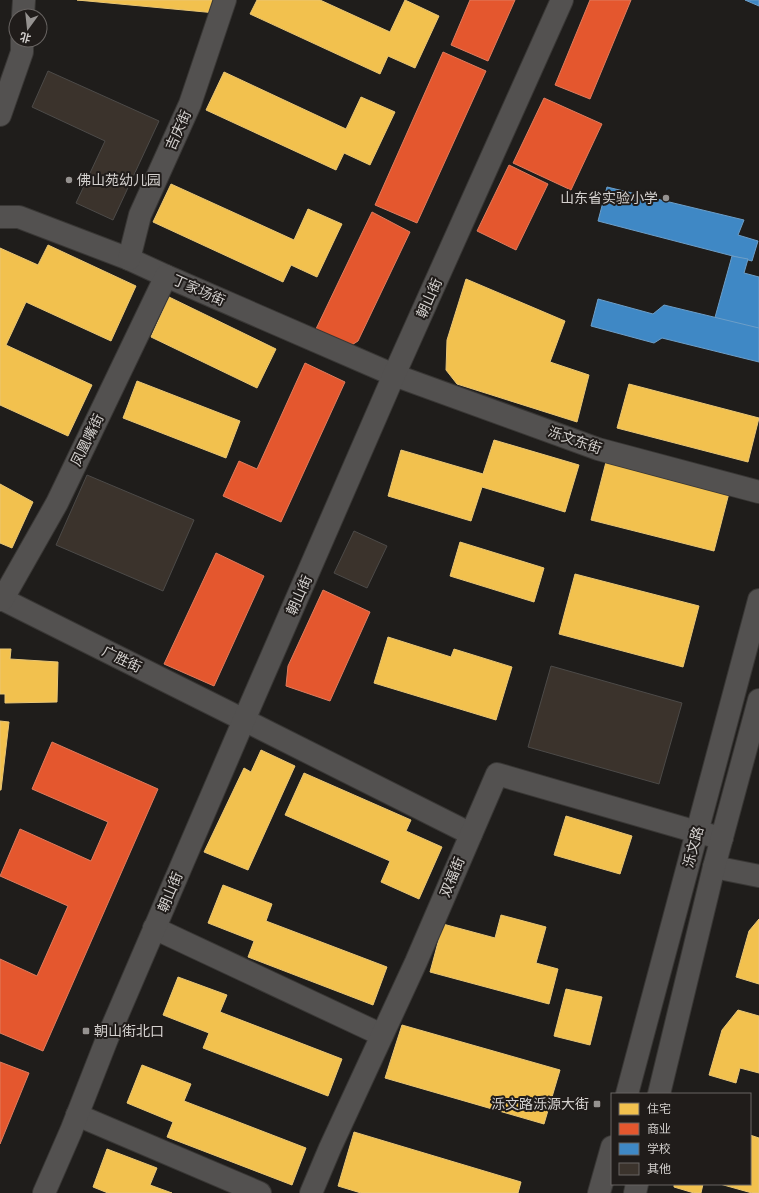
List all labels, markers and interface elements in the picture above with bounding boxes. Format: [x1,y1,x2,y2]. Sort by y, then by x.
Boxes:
north arrow [8,8,48,48]
text: 北 [18,29,33,46]
street label: 吉庆街 [161,107,194,152]
place label: 佛山苑幼儿园 [77,171,161,188]
marker: 佛山苑幼儿园 [64,175,74,185]
place label: 山东省实验小学 [560,189,658,206]
marker: 山东省实验小学 [661,193,671,203]
street label: 丁家场街 [170,270,228,309]
street label: 朝山街 [412,275,445,320]
street label: 凤凰嘴街 [67,411,106,469]
street label: 泺文东街 [546,422,604,457]
street label: 朝山街 [282,572,315,617]
street label: 广胜街 [100,642,145,675]
street label: 泺文路 [679,824,706,869]
street label: 双福街 [436,854,468,899]
street label: 朝山街 [154,869,186,914]
place label: 朝山街北口 [94,1022,164,1039]
marker: 朝山街北口 [81,1026,91,1036]
legend [611,1093,751,1185]
place label: 泺文路泺源大街 [491,1095,589,1112]
marker: 泺文路泺源大街 [592,1099,602,1109]
text: 住宅 [647,1101,671,1116]
text: 商业 [647,1121,671,1136]
text: 学校 [647,1141,671,1156]
text: 其他 [647,1161,671,1176]

